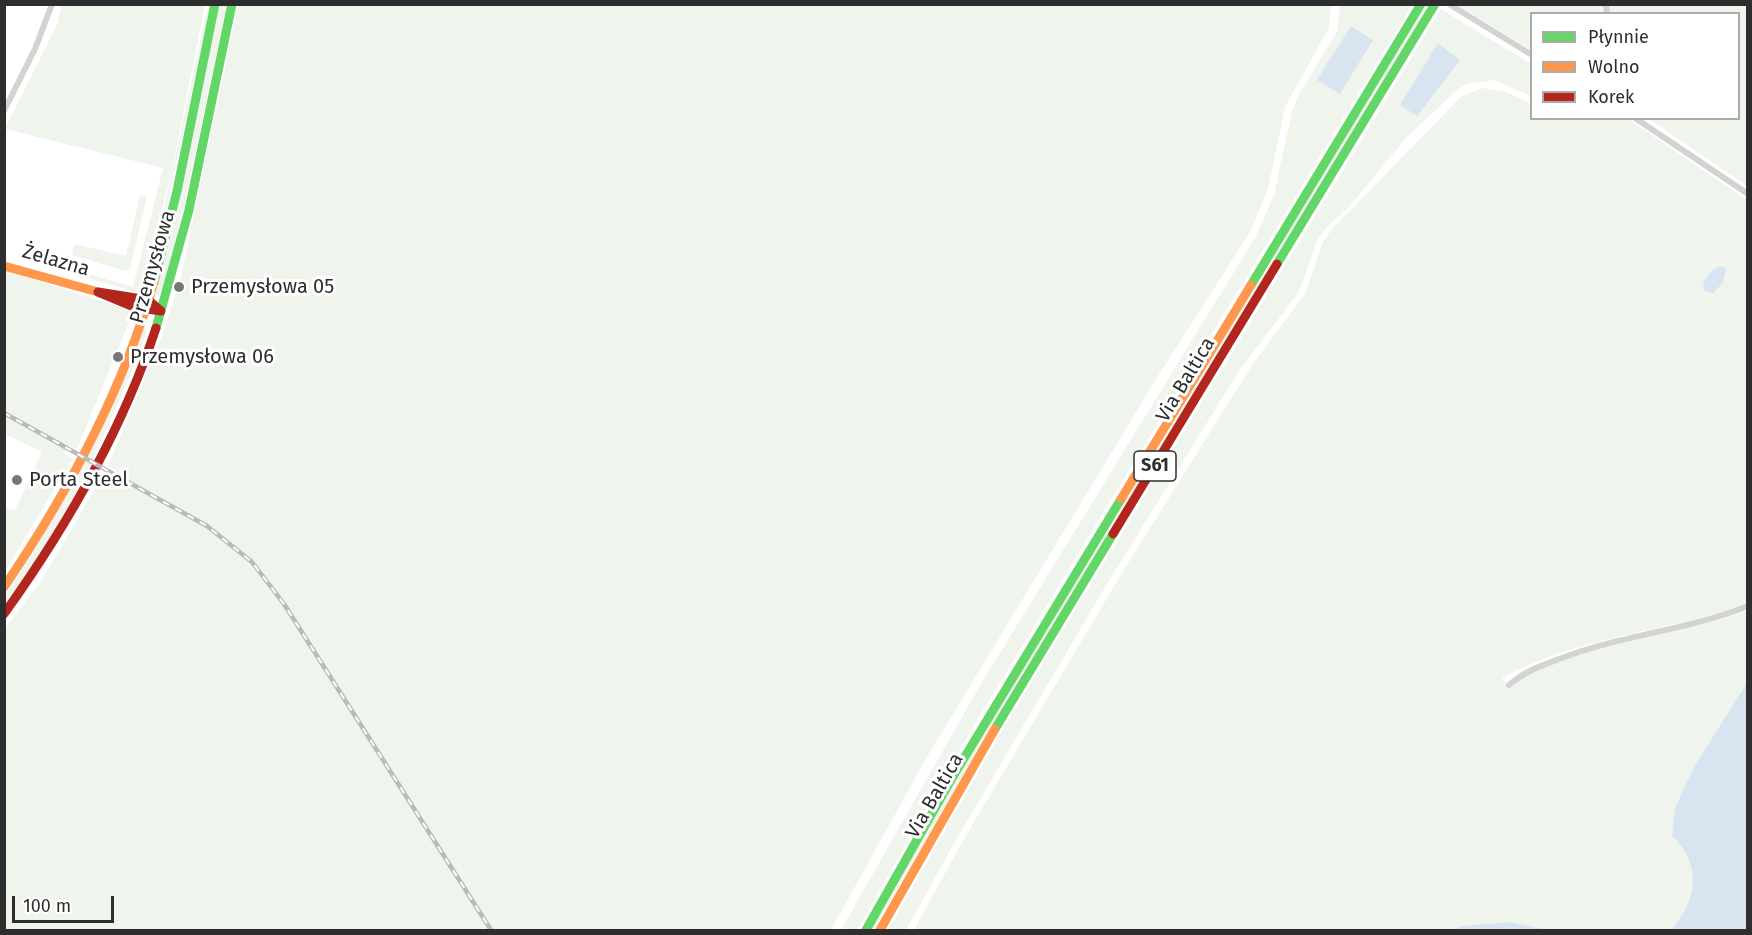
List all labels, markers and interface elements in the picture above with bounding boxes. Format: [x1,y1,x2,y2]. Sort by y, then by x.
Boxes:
legend [1530,12,1740,120]
text: Płynnie [1588,26,1649,48]
text: Wolno [1588,56,1640,78]
text: Korek [1588,86,1634,108]
street label: Przemysłowa [125,208,181,326]
street label: Żelazna [20,240,92,282]
place label: Przemysłowa 05 [191,275,334,299]
marker: Przemysłowa 05 [172,280,186,294]
street label: Via Baltica [1151,333,1221,427]
place label: Przemysłowa 06 [130,345,274,369]
marker: Przemysłowa 06 [111,350,125,364]
road number: S61 [1134,451,1176,481]
place label: Porta Steel [29,468,128,492]
marker: Porta Steel [10,473,24,487]
street label: Via Baltica [901,749,969,843]
scale bar [15,884,117,922]
text: 100 m [23,895,71,917]

